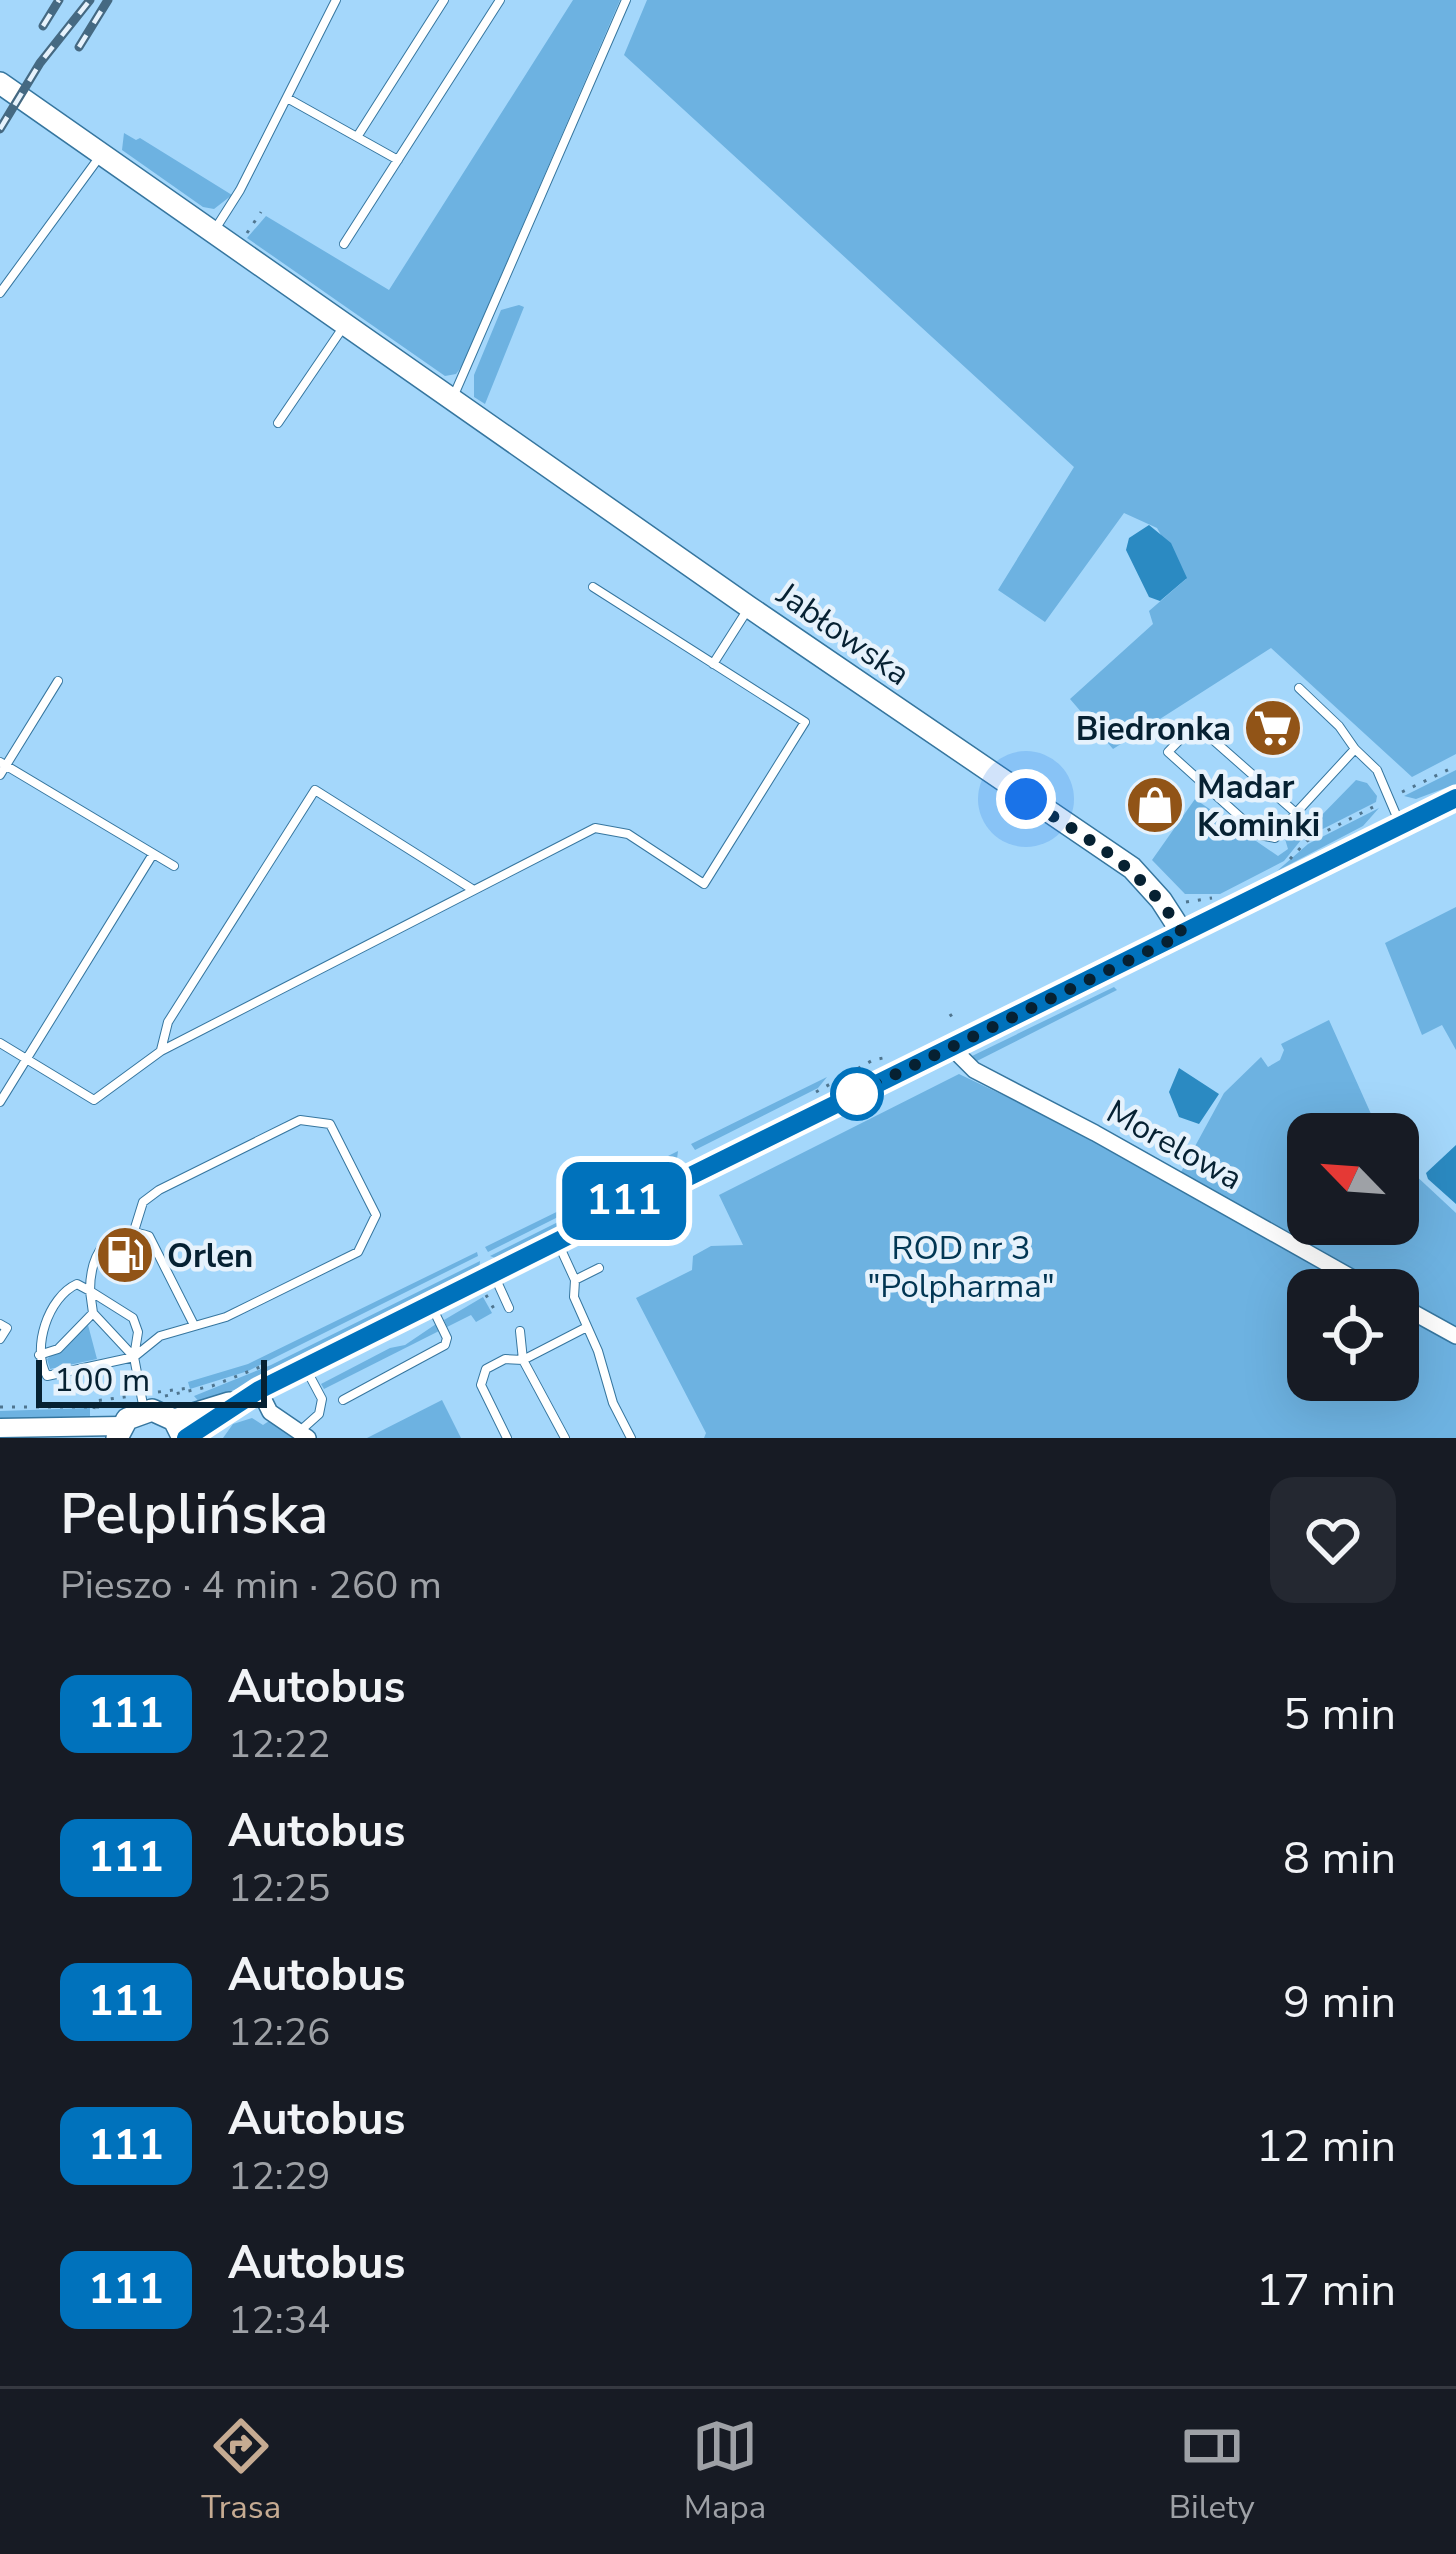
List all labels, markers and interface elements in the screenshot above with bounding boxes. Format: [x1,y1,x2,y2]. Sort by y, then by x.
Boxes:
street label: Jabłowska [767,572,918,696]
supermarket icon: Biedronka [1242,697,1304,759]
place label: Biedronka [1076,707,1231,752]
place label: Madar Kominki [1197,765,1320,848]
your location [996,769,1056,829]
shop icon: Madar Kominki [1124,774,1186,836]
unlabelled marker [832,1069,882,1119]
street label: Morelowa [1098,1090,1250,1201]
north arrow [1287,1113,1419,1245]
map controls [1287,1113,1419,1401]
line badge: 111 [555,1162,693,1240]
text: 111 [586,1172,662,1229]
fuel station icon: Orlen [94,1224,156,1286]
park label: ROD nr 3 "Polpharma" [867,1226,1055,1309]
place label: Orlen [167,1234,253,1279]
button: locate [1287,1269,1419,1401]
scale bar [36,1354,267,1407]
text: 100 m [54,1358,150,1403]
text: Pelplińska [60,1475,328,1553]
button: heart [1270,1477,1396,1603]
text: Pieszo · 4 min · 260 m [60,1559,442,1612]
text: Autobus [228,1657,406,1718]
text: 5 min [1283,1684,1396,1745]
text: 111 [88,1685,164,1742]
text: 12:22 [228,1718,331,1771]
text: Autobus [228,1801,406,1862]
text: 8 min [1283,1828,1396,1889]
text: 111 [88,1829,164,1886]
text: 12:25 [228,1862,331,1915]
text: Autobus [228,1945,406,2006]
text: 9 min [1283,1972,1396,2033]
text: 111 [88,1973,164,2030]
text: 12:26 [228,2006,331,2059]
text: Autobus [228,2089,406,2150]
text: 12 min [1256,2116,1396,2177]
text: 111 [88,2117,164,2174]
text: 12:29 [228,2150,331,2203]
text: Autobus [228,2233,406,2294]
text: 17 min [1256,2260,1396,2321]
text: 111 [88,2261,164,2318]
text: 12:34 [228,2294,331,2347]
tab: Trasa [201,2413,281,2530]
tab: Mapa [684,2413,766,2530]
tab: Bilety [1169,2413,1255,2530]

